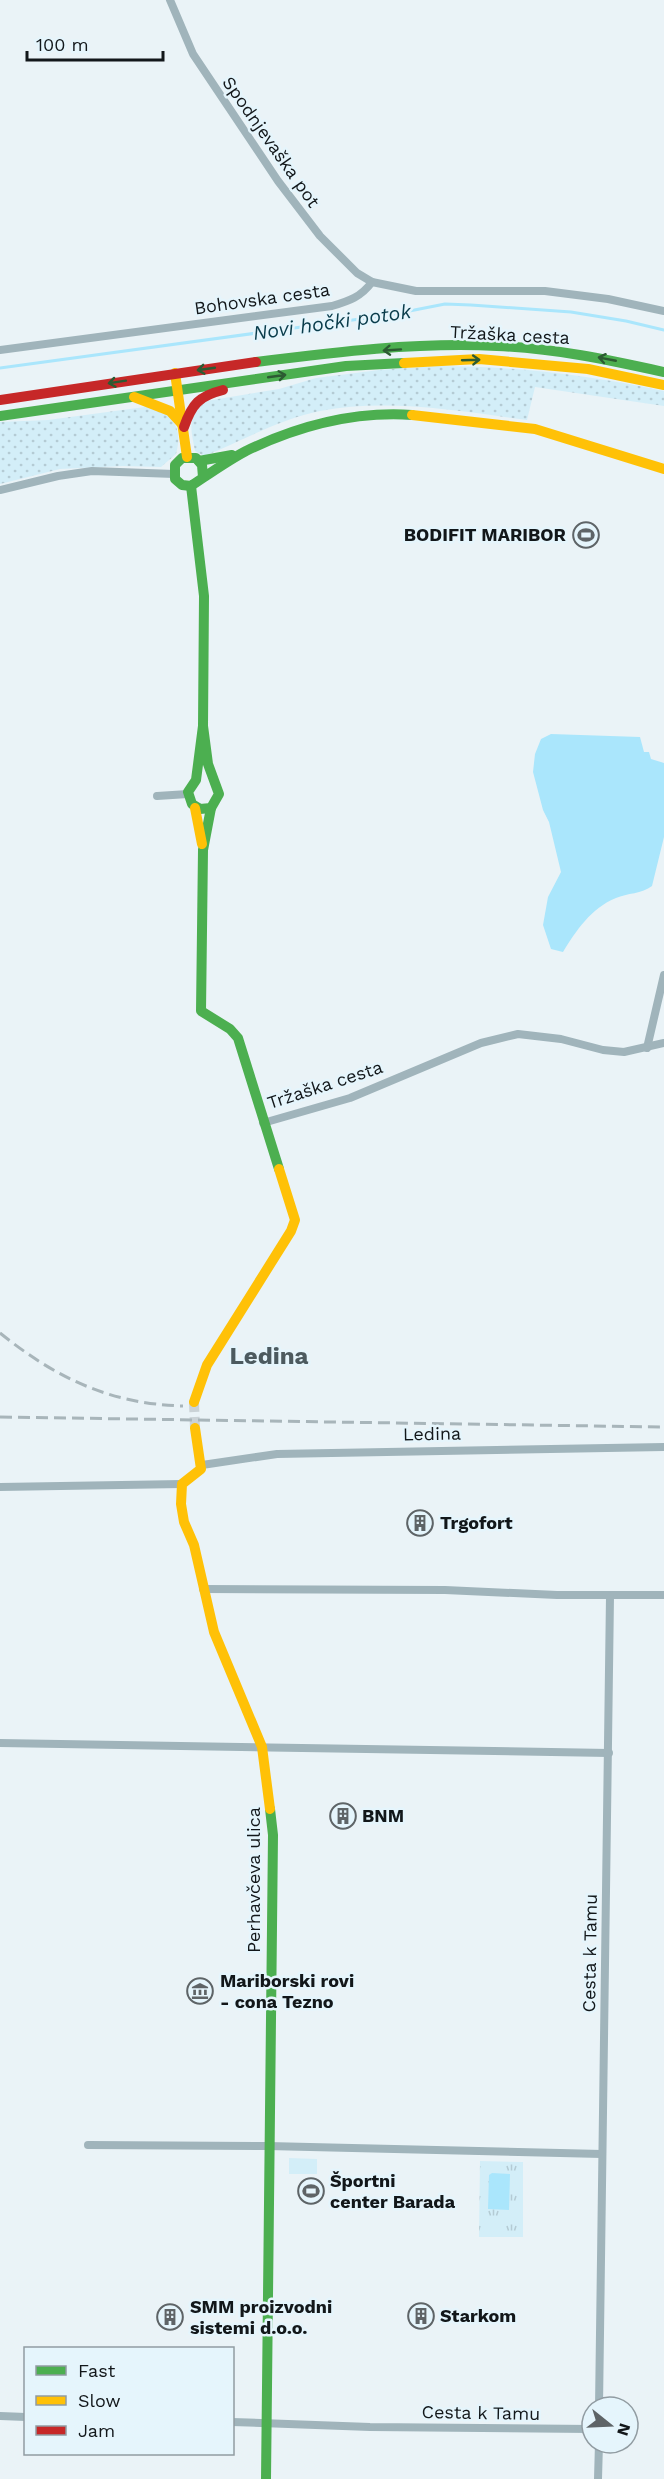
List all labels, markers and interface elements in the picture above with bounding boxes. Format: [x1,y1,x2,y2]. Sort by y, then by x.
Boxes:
scale bar [27,24,164,62]
text: 100 m [36,34,89,55]
street label: Spodnjevaška pot [218,72,325,212]
street label: Bohovska cesta [193,279,331,318]
water label: Novi hočki potok [251,299,414,345]
street label: Tržaška cesta [450,321,570,348]
one-way arrow [382,345,402,356]
one-way arrow [598,353,617,364]
one-way arrow [461,354,481,365]
one-way arrow [197,364,217,375]
one-way arrow [267,370,286,381]
one-way arrow [107,377,127,388]
sports icon: BODIFIT MARIBOR [571,520,601,550]
place label: BODIFIT MARIBOR [404,524,567,545]
street label: Tržaška cesta [265,1056,385,1113]
district label: Ledina [229,1342,309,1370]
street label: Ledina [403,1422,461,1445]
building icon: Trgofort [405,1508,435,1538]
place label: Trgofort [440,1512,513,1533]
building icon: BNM [328,1801,358,1831]
place label: BNM [362,1805,404,1826]
street label: Perhavčeva ulica [243,1807,264,1953]
street label: Cesta k Tamu [578,1893,601,2012]
place label: Mariborski rovi - cona Tezno [220,1970,354,2012]
museum icon: Mariborski rovi - cona Tezno [185,1976,215,2006]
place label: Športni center Barada [330,2170,456,2212]
sports icon: Športni center Barada [296,2176,326,2206]
place label: SMM proizvodni sistemi d.o.o. [190,2296,332,2338]
building icon: Starkom [406,2301,436,2331]
building icon: SMM proizvodni sistemi d.o.o. [155,2302,185,2332]
place label: Starkom [440,2305,516,2326]
legend [24,2347,234,2455]
text: Fast [78,2360,116,2381]
text: Slow [78,2390,121,2411]
north arrow [580,2395,640,2455]
street label: Cesta k Tamu [422,2401,541,2424]
text: Jam [78,2420,115,2441]
text: N [613,2421,635,2438]

